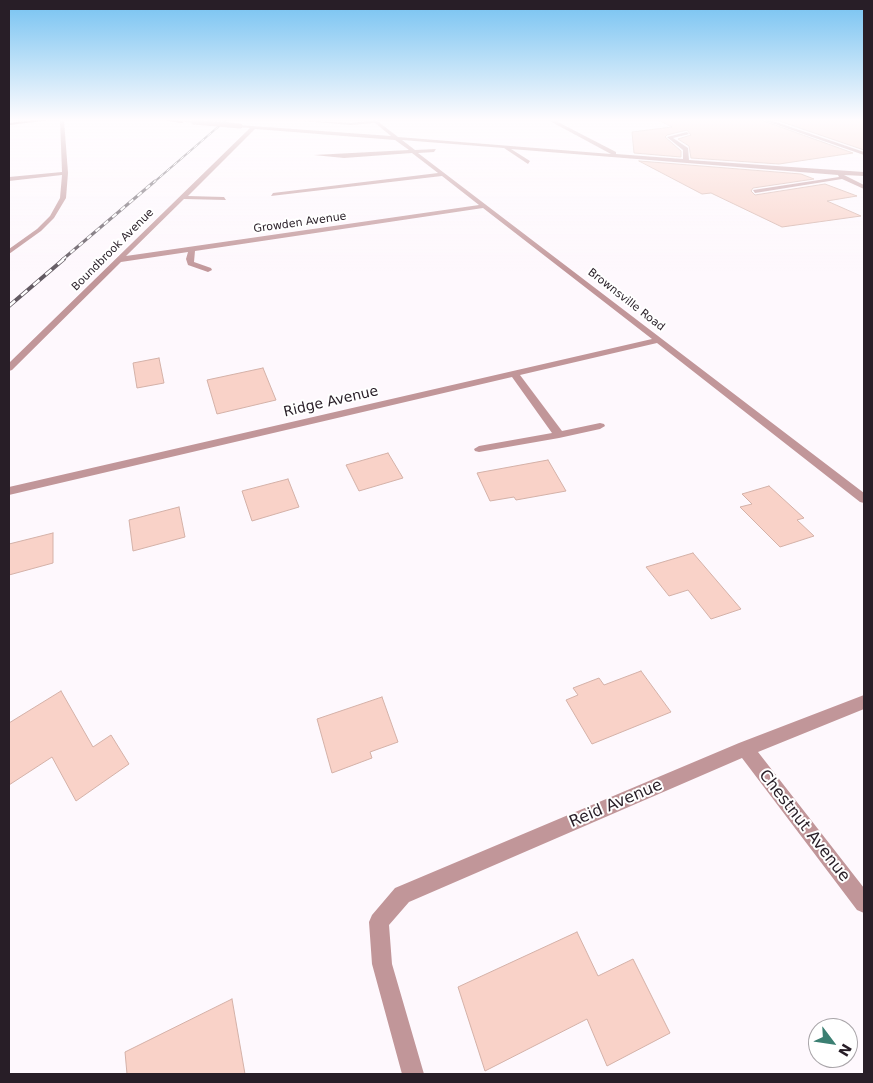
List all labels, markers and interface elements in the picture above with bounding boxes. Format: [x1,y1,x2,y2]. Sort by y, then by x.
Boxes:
street label: Boundbrook Avenue [69,206,157,294]
street label: Growden Avenue [253,210,347,236]
street label: Brownsville Road [585,266,667,334]
street label: Ridge Avenue [282,383,380,421]
street label: Chestnut Avenue [754,766,854,886]
street label: Reid Avenue [567,776,665,832]
north arrow [808,1018,858,1068]
text: N [835,1041,855,1059]

